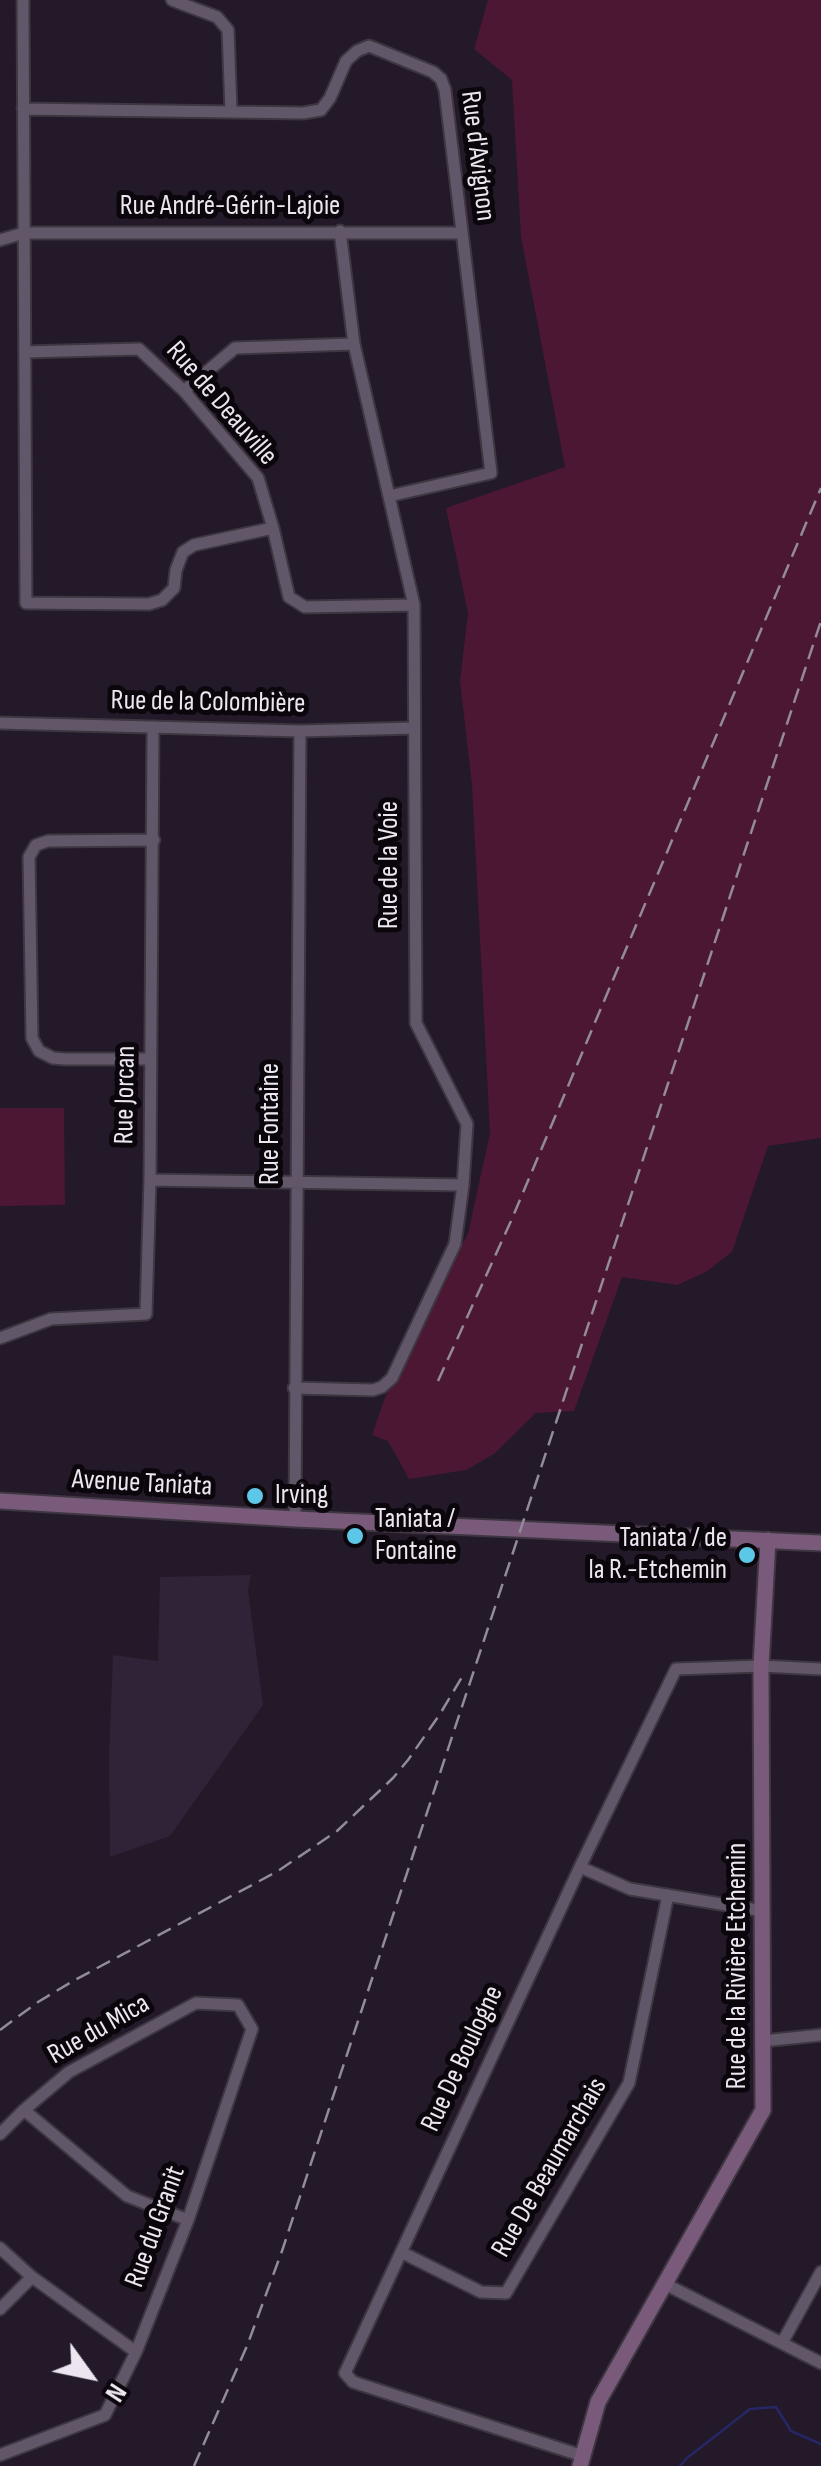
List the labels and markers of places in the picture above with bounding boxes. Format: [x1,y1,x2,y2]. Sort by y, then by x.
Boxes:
place label: Irving [275,1479,328,1513]
marker: Irving [244,1485,266,1507]
place label: Taniata / Fontaine [375,1503,457,1569]
place label: Taniata / de la R.-Etchemin [588,1522,727,1588]
marker: Taniata / Fontaine [344,1525,366,1547]
marker: Taniata / de la R.-Etchemin [736,1544,758,1566]

